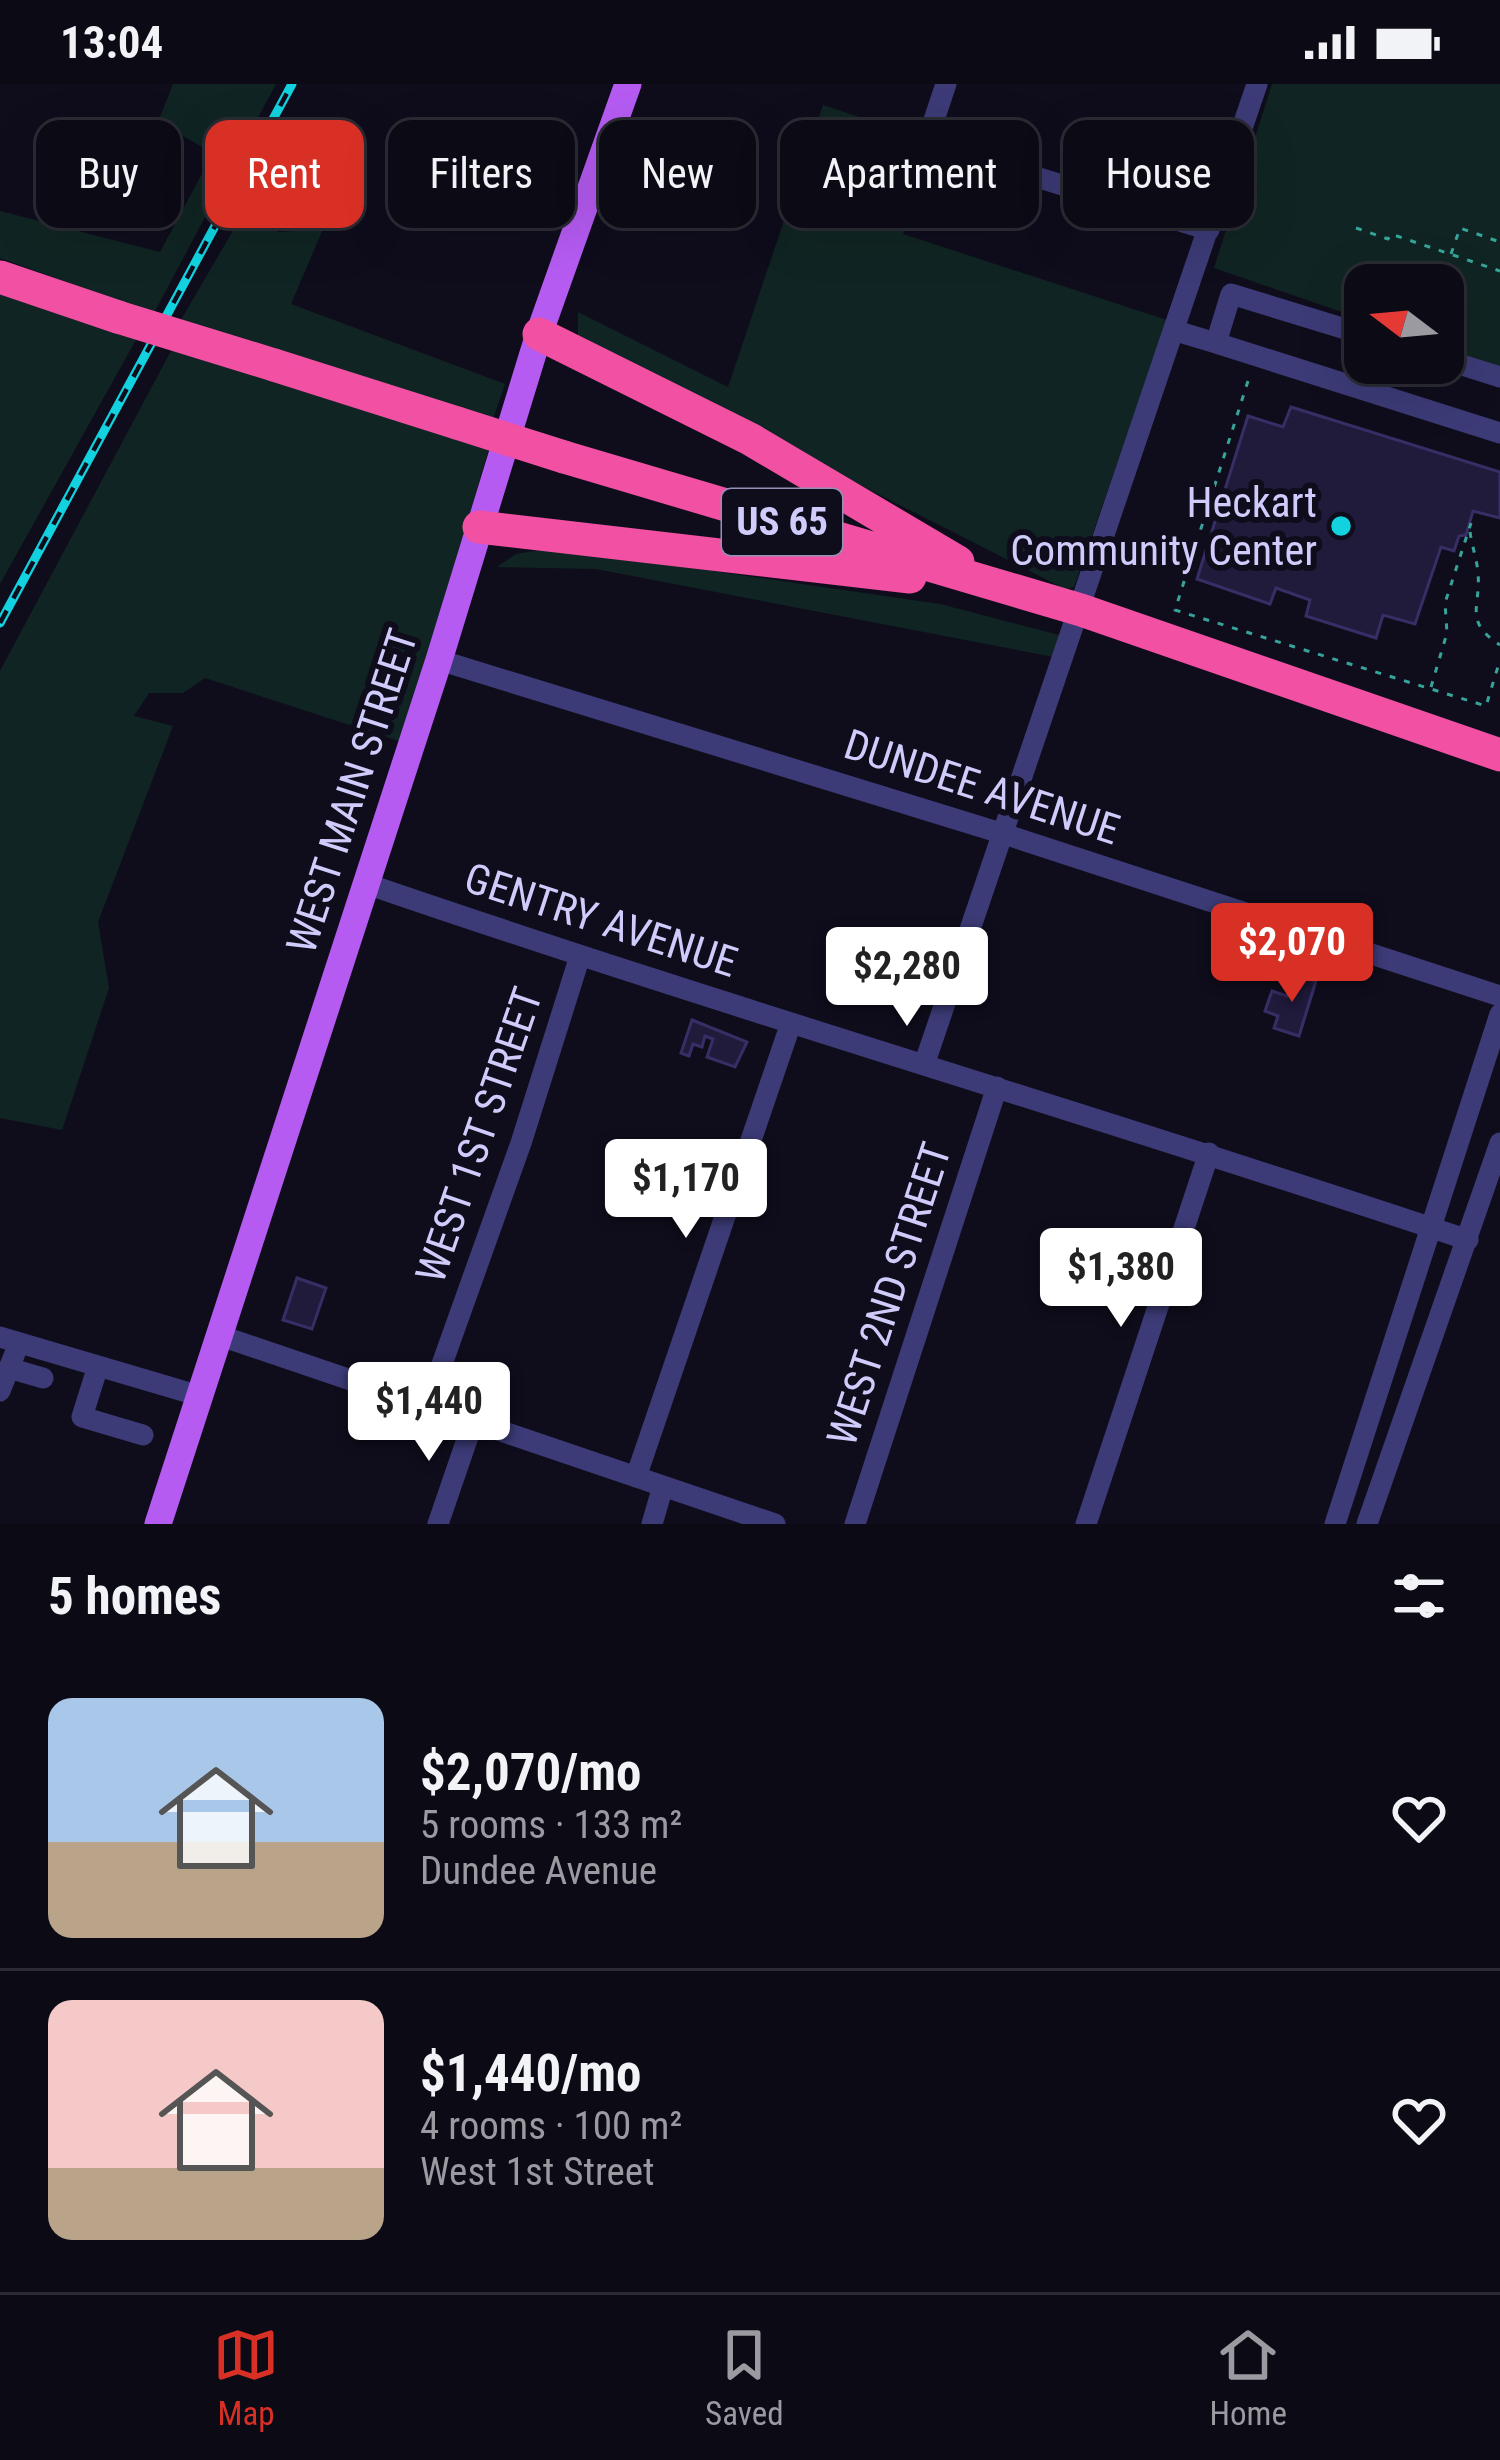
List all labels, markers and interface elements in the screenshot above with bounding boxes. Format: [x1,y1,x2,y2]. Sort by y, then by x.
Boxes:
text: 13:04 [60,16,163,69]
chip: Buy [36,120,181,228]
chip: Rent [205,120,364,228]
chip: Filters [388,120,575,228]
chip: New [599,120,756,228]
chip: Apartment [780,120,1039,228]
chip: House [1063,120,1254,228]
north arrow [1344,264,1464,384]
map controls [1344,264,1464,384]
place label: Heckart Community Center [1010,478,1317,575]
road number: US 65 [722,489,842,555]
marker: Heckart Community Center [1328,513,1354,539]
street label: WEST MAIN STREET [277,623,427,959]
street label: DUNDEE AVENUE [838,719,1126,855]
street label: GENTRY AVENUE [459,853,743,987]
pin: $2,070 [1194,903,1390,1005]
text: $2,070 [1238,919,1346,965]
pin: $2,280 [809,927,1005,1029]
text: $2,280 [853,943,961,989]
street label: WEST 1ST STREET [406,981,552,1289]
street label: WEST 2ND STREET [817,1136,961,1452]
pin: $1,170 [588,1139,784,1241]
text: $1,170 [632,1155,740,1201]
pin: $1,380 [1023,1228,1219,1330]
text: $1,380 [1067,1244,1175,1290]
pin: $1,440 [331,1362,527,1464]
text: $1,440 [375,1378,483,1424]
icon: filters [1386,1563,1452,1629]
text: 5 homes [48,1567,221,1626]
text: $2,070/mo [420,1743,641,1802]
icon: home [144,1746,288,1890]
icon: heart [1386,1785,1452,1851]
text: 5 rooms · 133 m² [420,1802,682,1848]
text: Dundee Avenue [420,1848,657,1894]
text: $1,440/mo [420,2044,641,2103]
icon: home [144,2048,288,2192]
icon: heart [1386,2087,1452,2153]
text: 4 rooms · 100 m² [420,2103,682,2149]
text: West 1st Street [420,2149,655,2195]
tab: Map [213,2322,279,2433]
tab: Saved [705,2322,784,2433]
tab: Home [1210,2322,1287,2433]

